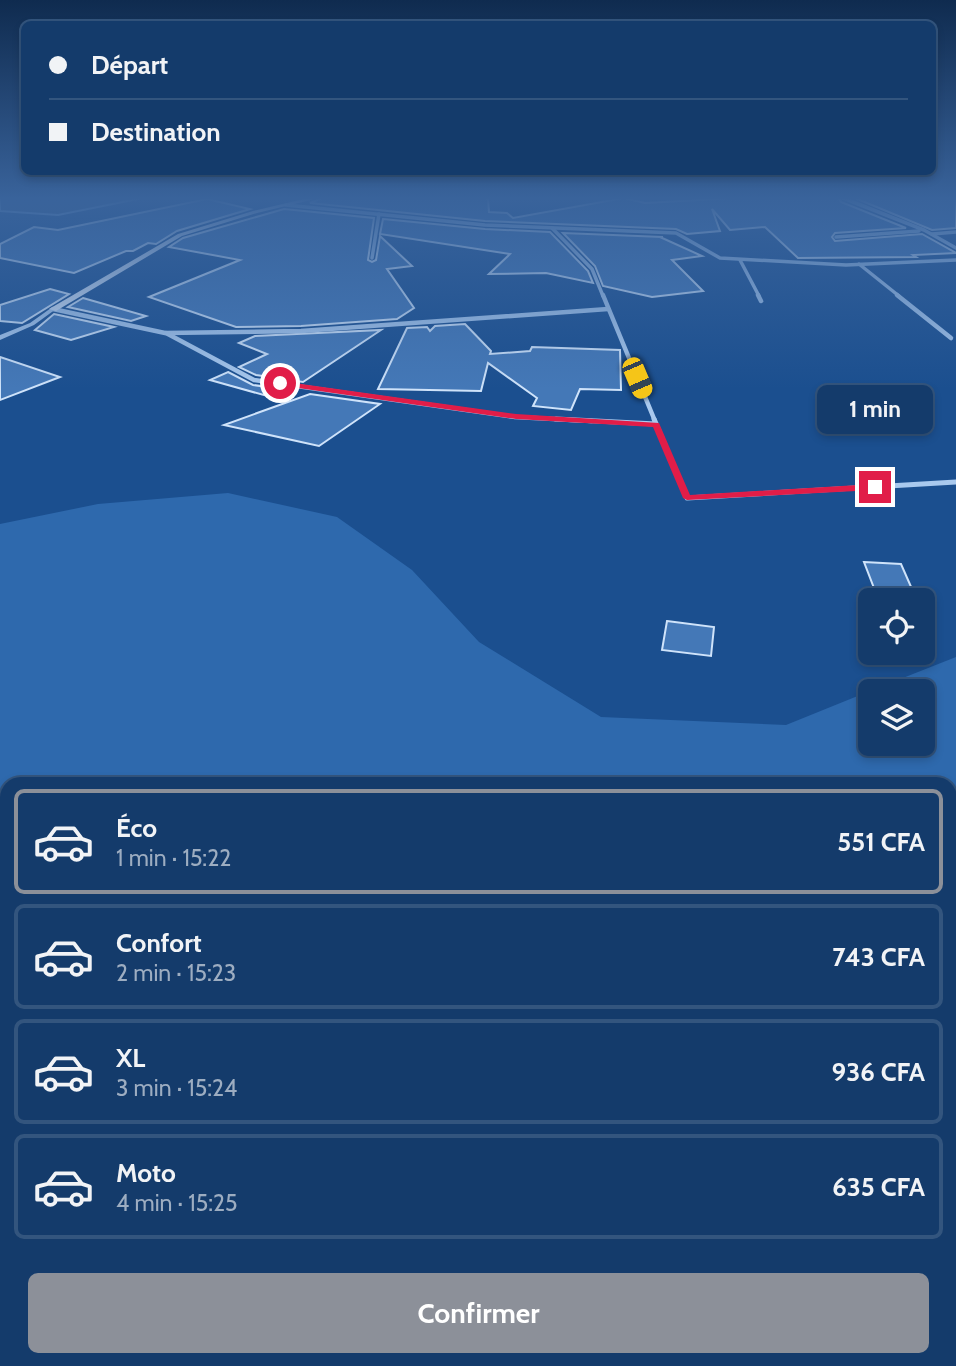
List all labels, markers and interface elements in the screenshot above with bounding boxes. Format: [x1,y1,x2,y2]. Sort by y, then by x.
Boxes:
text: Départ [91,49,168,81]
text: Destination [91,116,221,148]
car [620,355,655,401]
route start [264,367,296,399]
callout: 1 min [817,386,933,434]
text: 1 min [849,395,901,423]
route end [859,471,891,503]
map controls [858,588,935,756]
button: locate [858,588,935,665]
button: layers [858,679,935,756]
icon: car [32,810,95,873]
text: Éco [116,812,157,844]
text: 551 CFA [837,826,925,858]
text: 1 min · 15:22 [116,844,231,872]
icon: car [32,925,95,988]
text: Confort [116,927,202,959]
text: 743 CFA [832,941,925,973]
text: 2 min · 15:23 [116,959,236,987]
icon: car [32,1040,95,1103]
text: XL [116,1042,145,1074]
text: 936 CFA [832,1056,925,1088]
text: 3 min · 15:24 [116,1074,237,1102]
icon: car [32,1155,95,1218]
text: Moto [116,1157,176,1189]
text: 635 CFA [832,1171,925,1203]
text: 4 min · 15:25 [116,1189,237,1217]
button: Confirmer [28,1273,929,1353]

